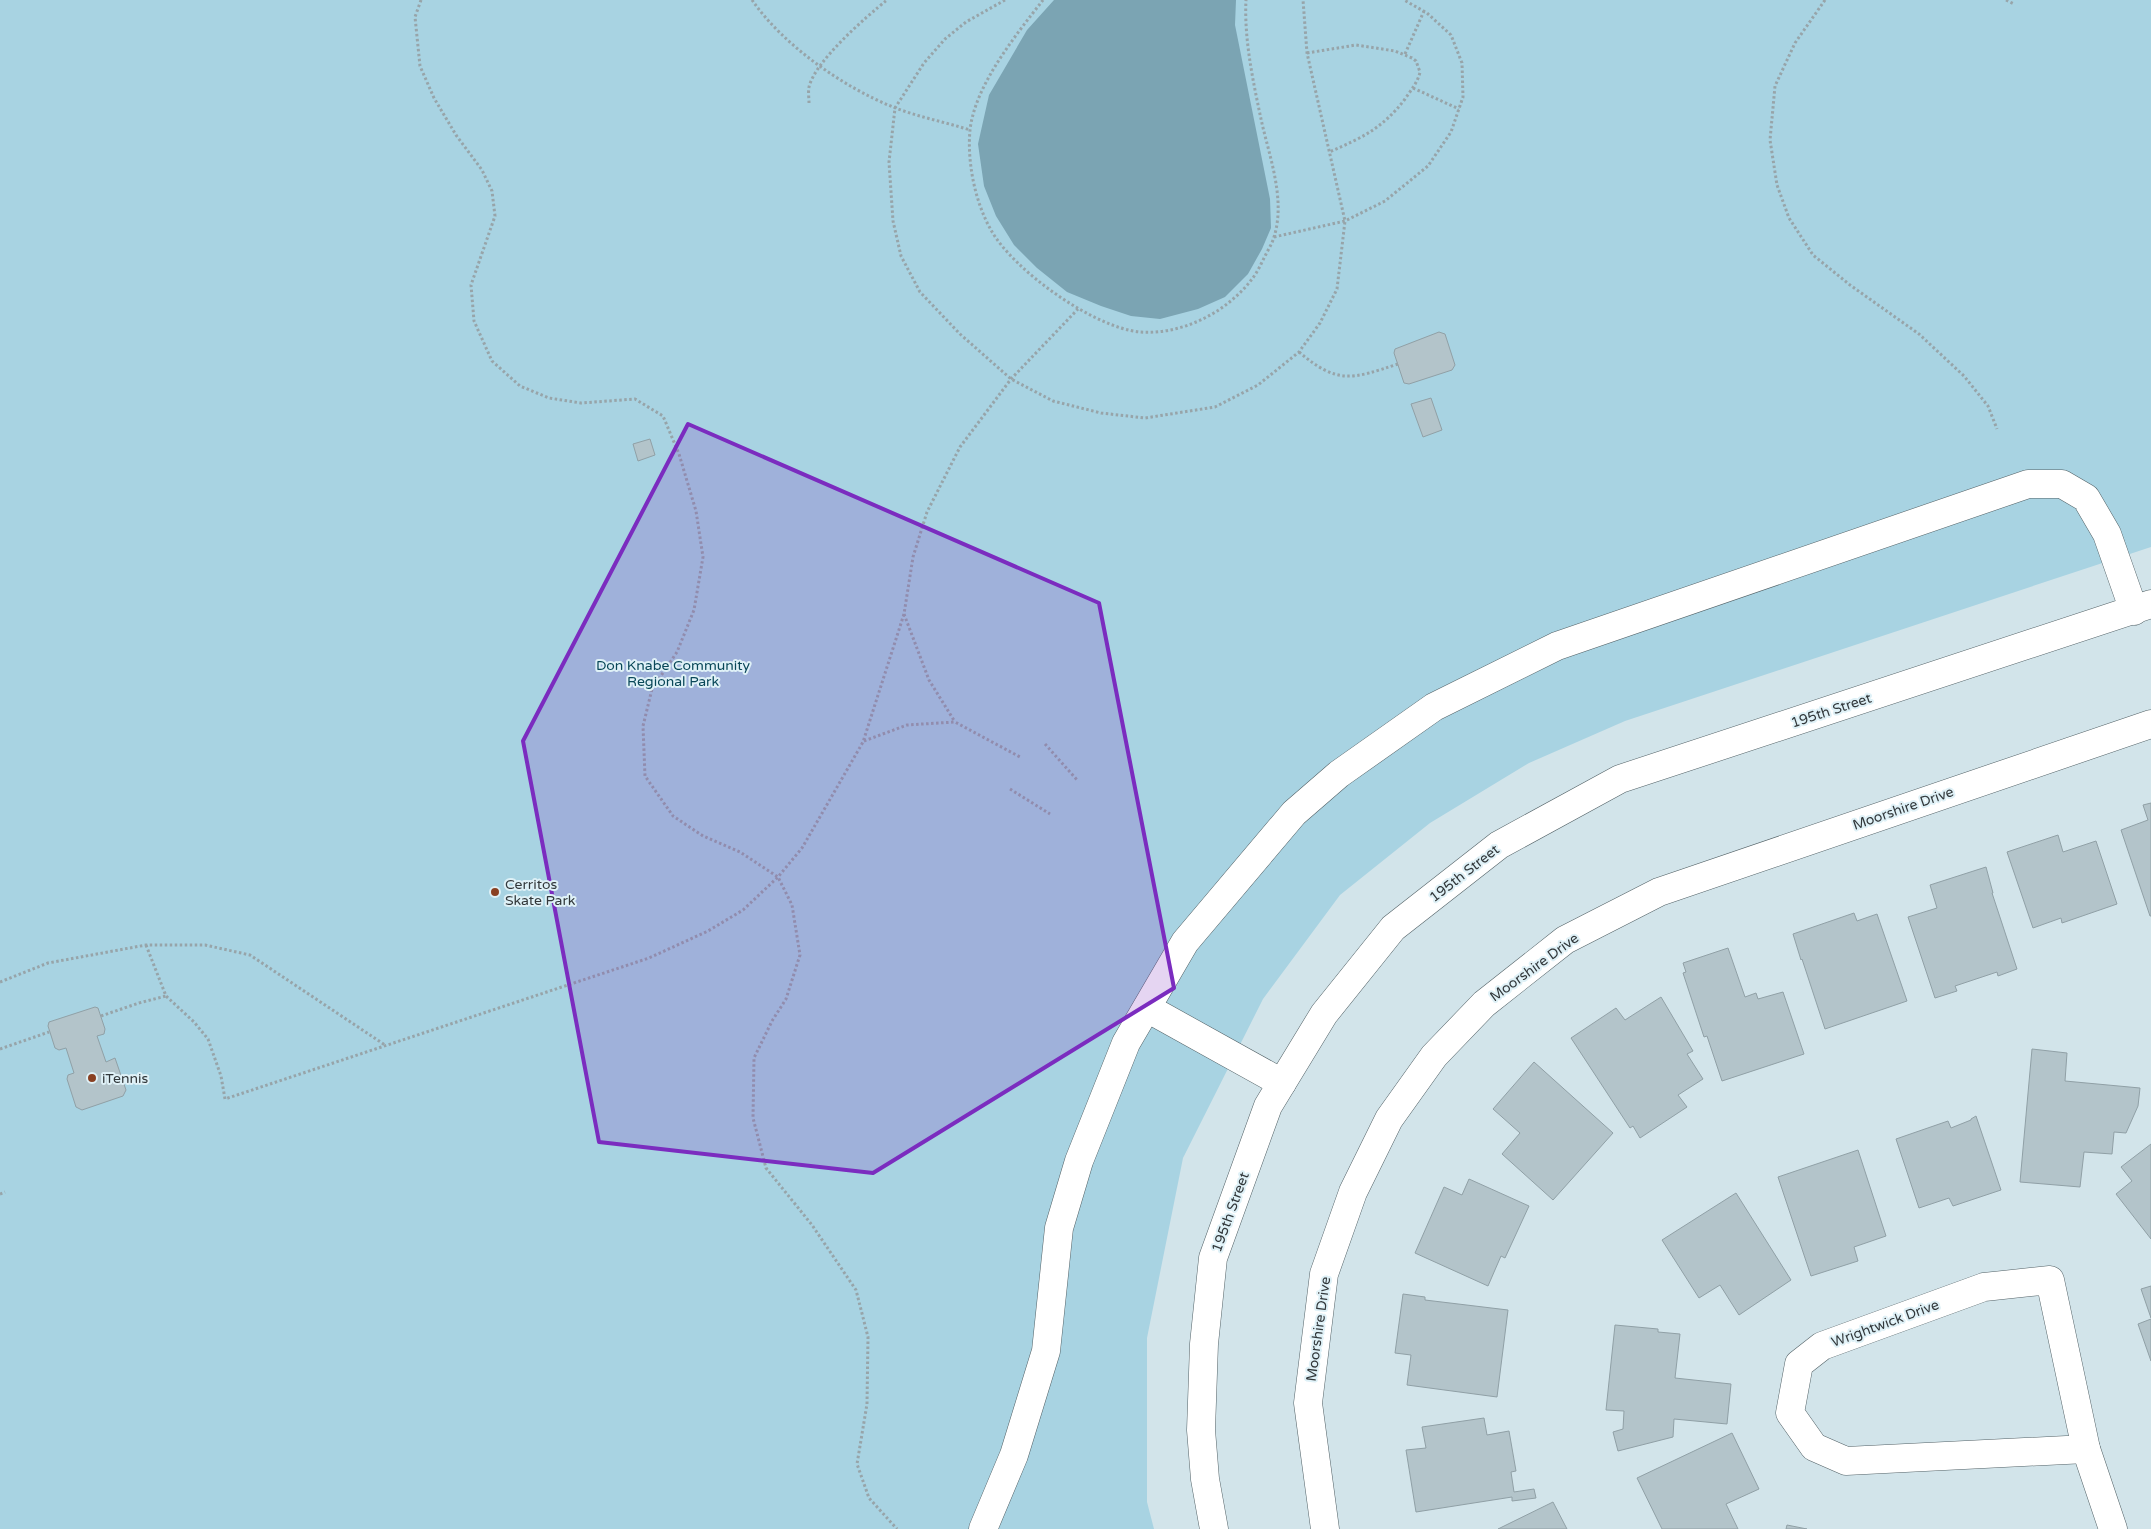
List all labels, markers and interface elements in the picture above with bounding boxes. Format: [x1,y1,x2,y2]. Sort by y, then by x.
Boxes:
park label: Don Knabe Community Regional Park [596,657,751,690]
street label: 195th Street [1789,689,1874,732]
street label: Moorshire Drive [1850,783,1956,834]
street label: 195th Street [1426,840,1503,906]
place label: Cerritos Skate Park [505,876,576,909]
marker: Cerritos Skate Park [489,886,501,898]
street label: Moorshire Drive [1487,929,1582,1005]
place label: iTennis [102,1070,148,1087]
marker: iTennis [86,1072,98,1084]
street label: 195th Street [1208,1169,1253,1255]
street label: Moorshire Drive [1303,1276,1334,1383]
street label: Wrightwick Drive [1829,1296,1941,1351]

